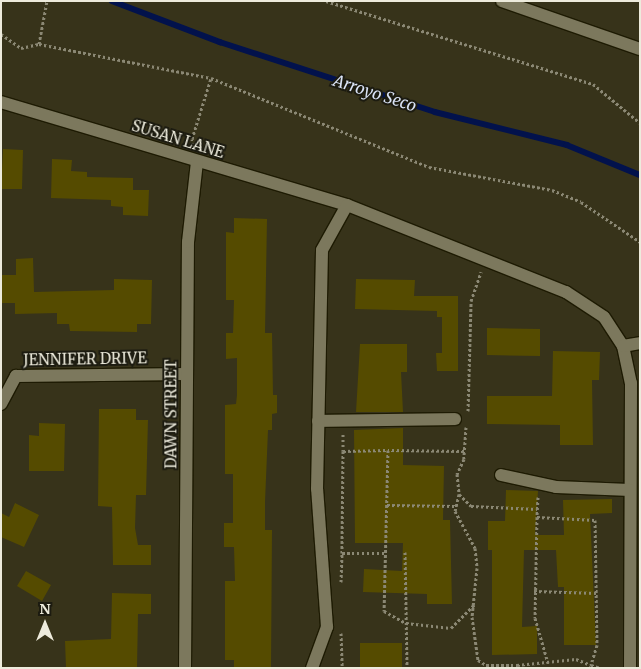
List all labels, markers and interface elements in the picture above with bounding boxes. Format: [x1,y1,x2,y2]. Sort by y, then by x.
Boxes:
water label: Arroyo Seco [331,71,419,115]
street label: SUSAN LANE [130,116,226,162]
street label: JENNIFER DRIVE [23,349,147,369]
street label: DAWN STREET [162,359,180,469]
north arrow [20,599,70,649]
text: N [39,600,51,618]

